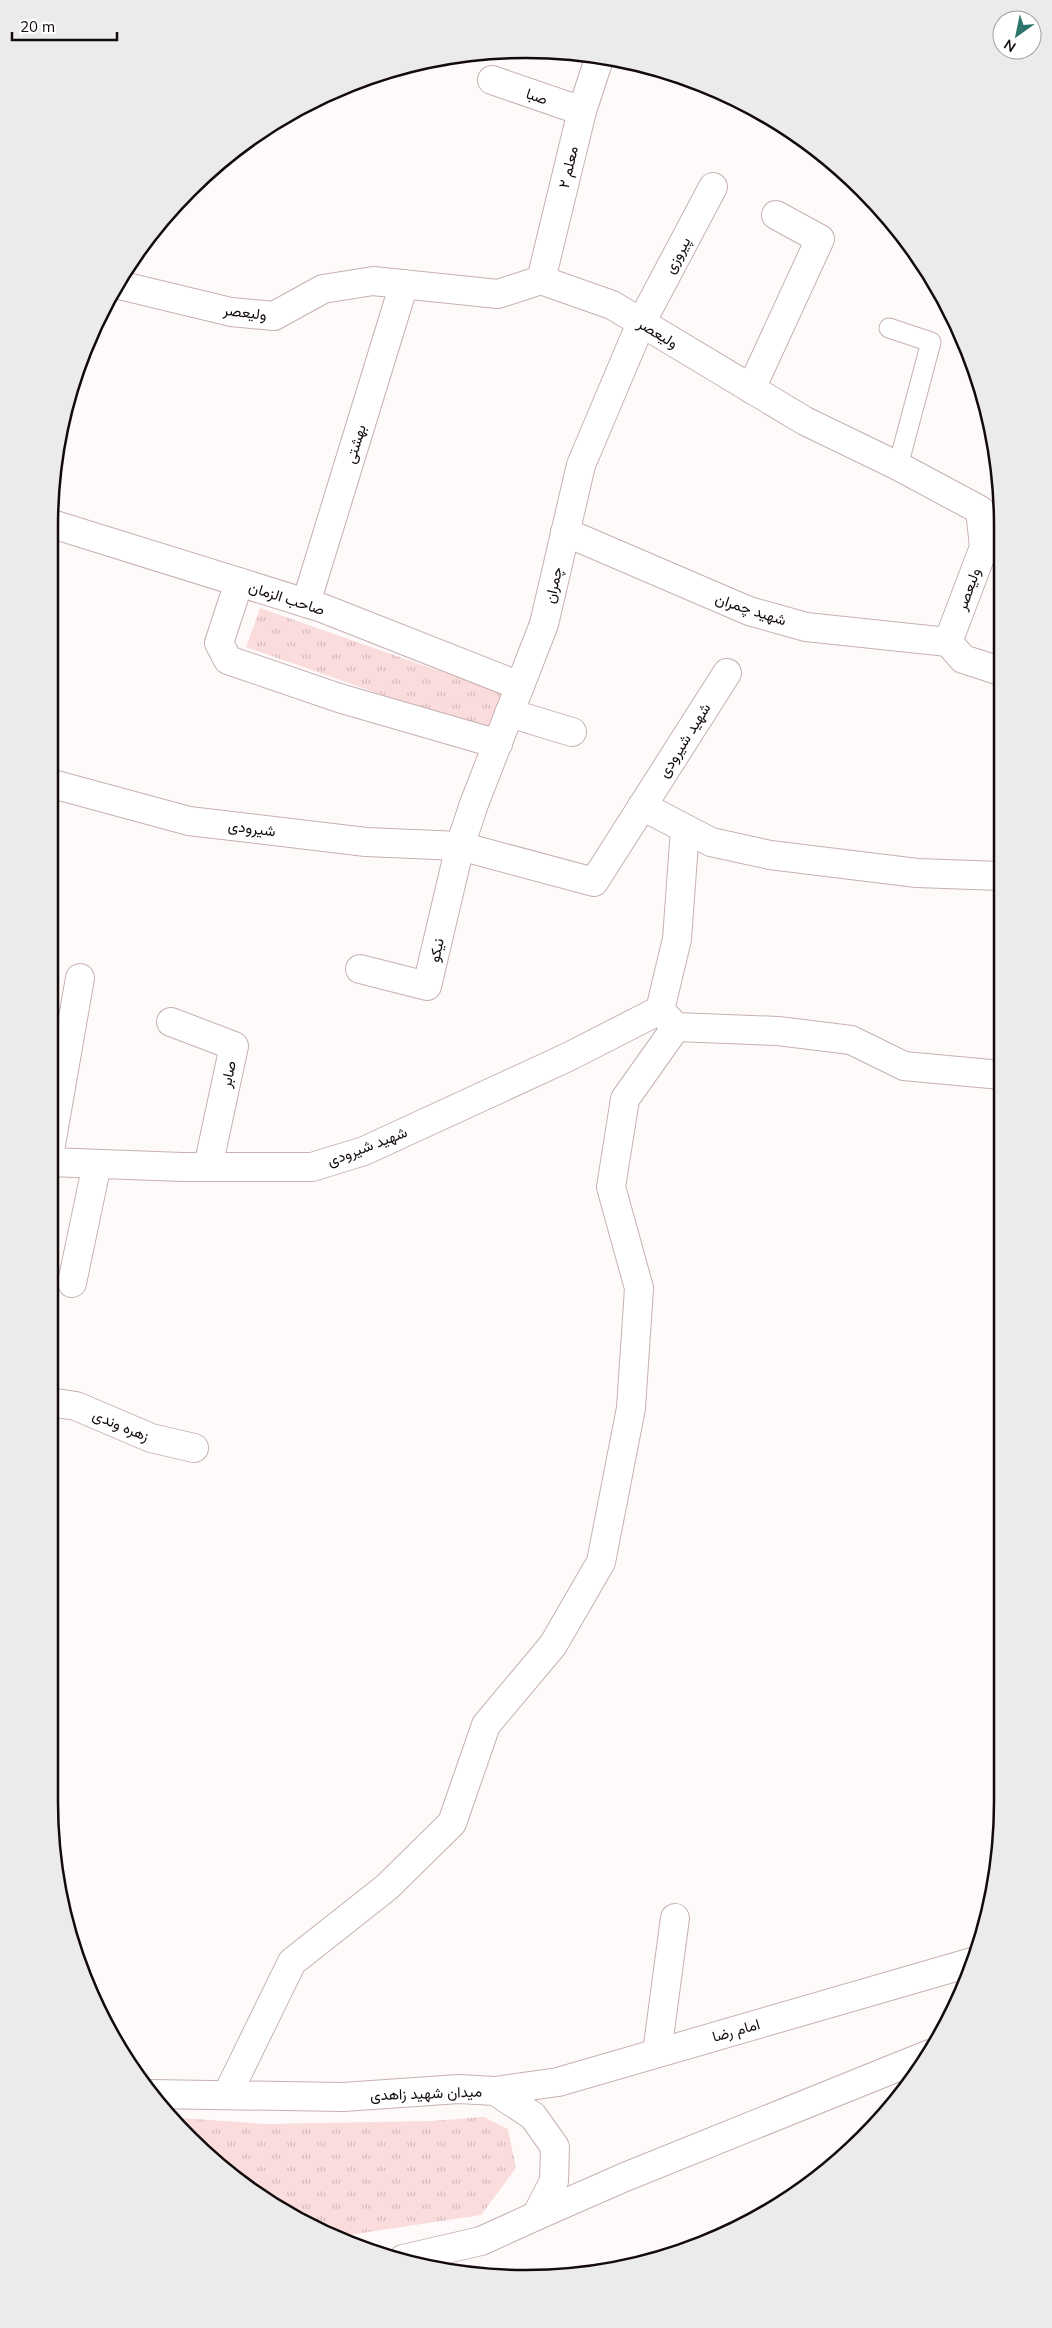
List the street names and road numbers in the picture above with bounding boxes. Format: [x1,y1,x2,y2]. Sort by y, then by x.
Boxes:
street label: صبا [524,83,550,109]
street label: معلم ۲ [554,144,583,190]
street label: پیروزی [659,233,695,277]
street label: ولیعصر [221,300,268,324]
street label: ولیعصر [634,313,682,352]
street label: بهشتی [340,422,371,466]
street label: چمران [540,565,567,605]
street label: ولیعصر [951,565,984,614]
street label: صاحب الزمان [247,577,327,619]
street label: شهید چمران [713,589,789,630]
street label: شهید شیرودی [654,699,715,781]
street label: شیرودی [227,816,277,841]
street label: نیکو [424,936,448,964]
street label: صابر [216,1059,240,1090]
street label: شهید شیرودی [324,1122,410,1171]
street label: زهره وندی [90,1405,152,1446]
street label: امام رضا [710,2014,762,2047]
street label: میدان شهید زاهدی [370,2082,482,2105]

